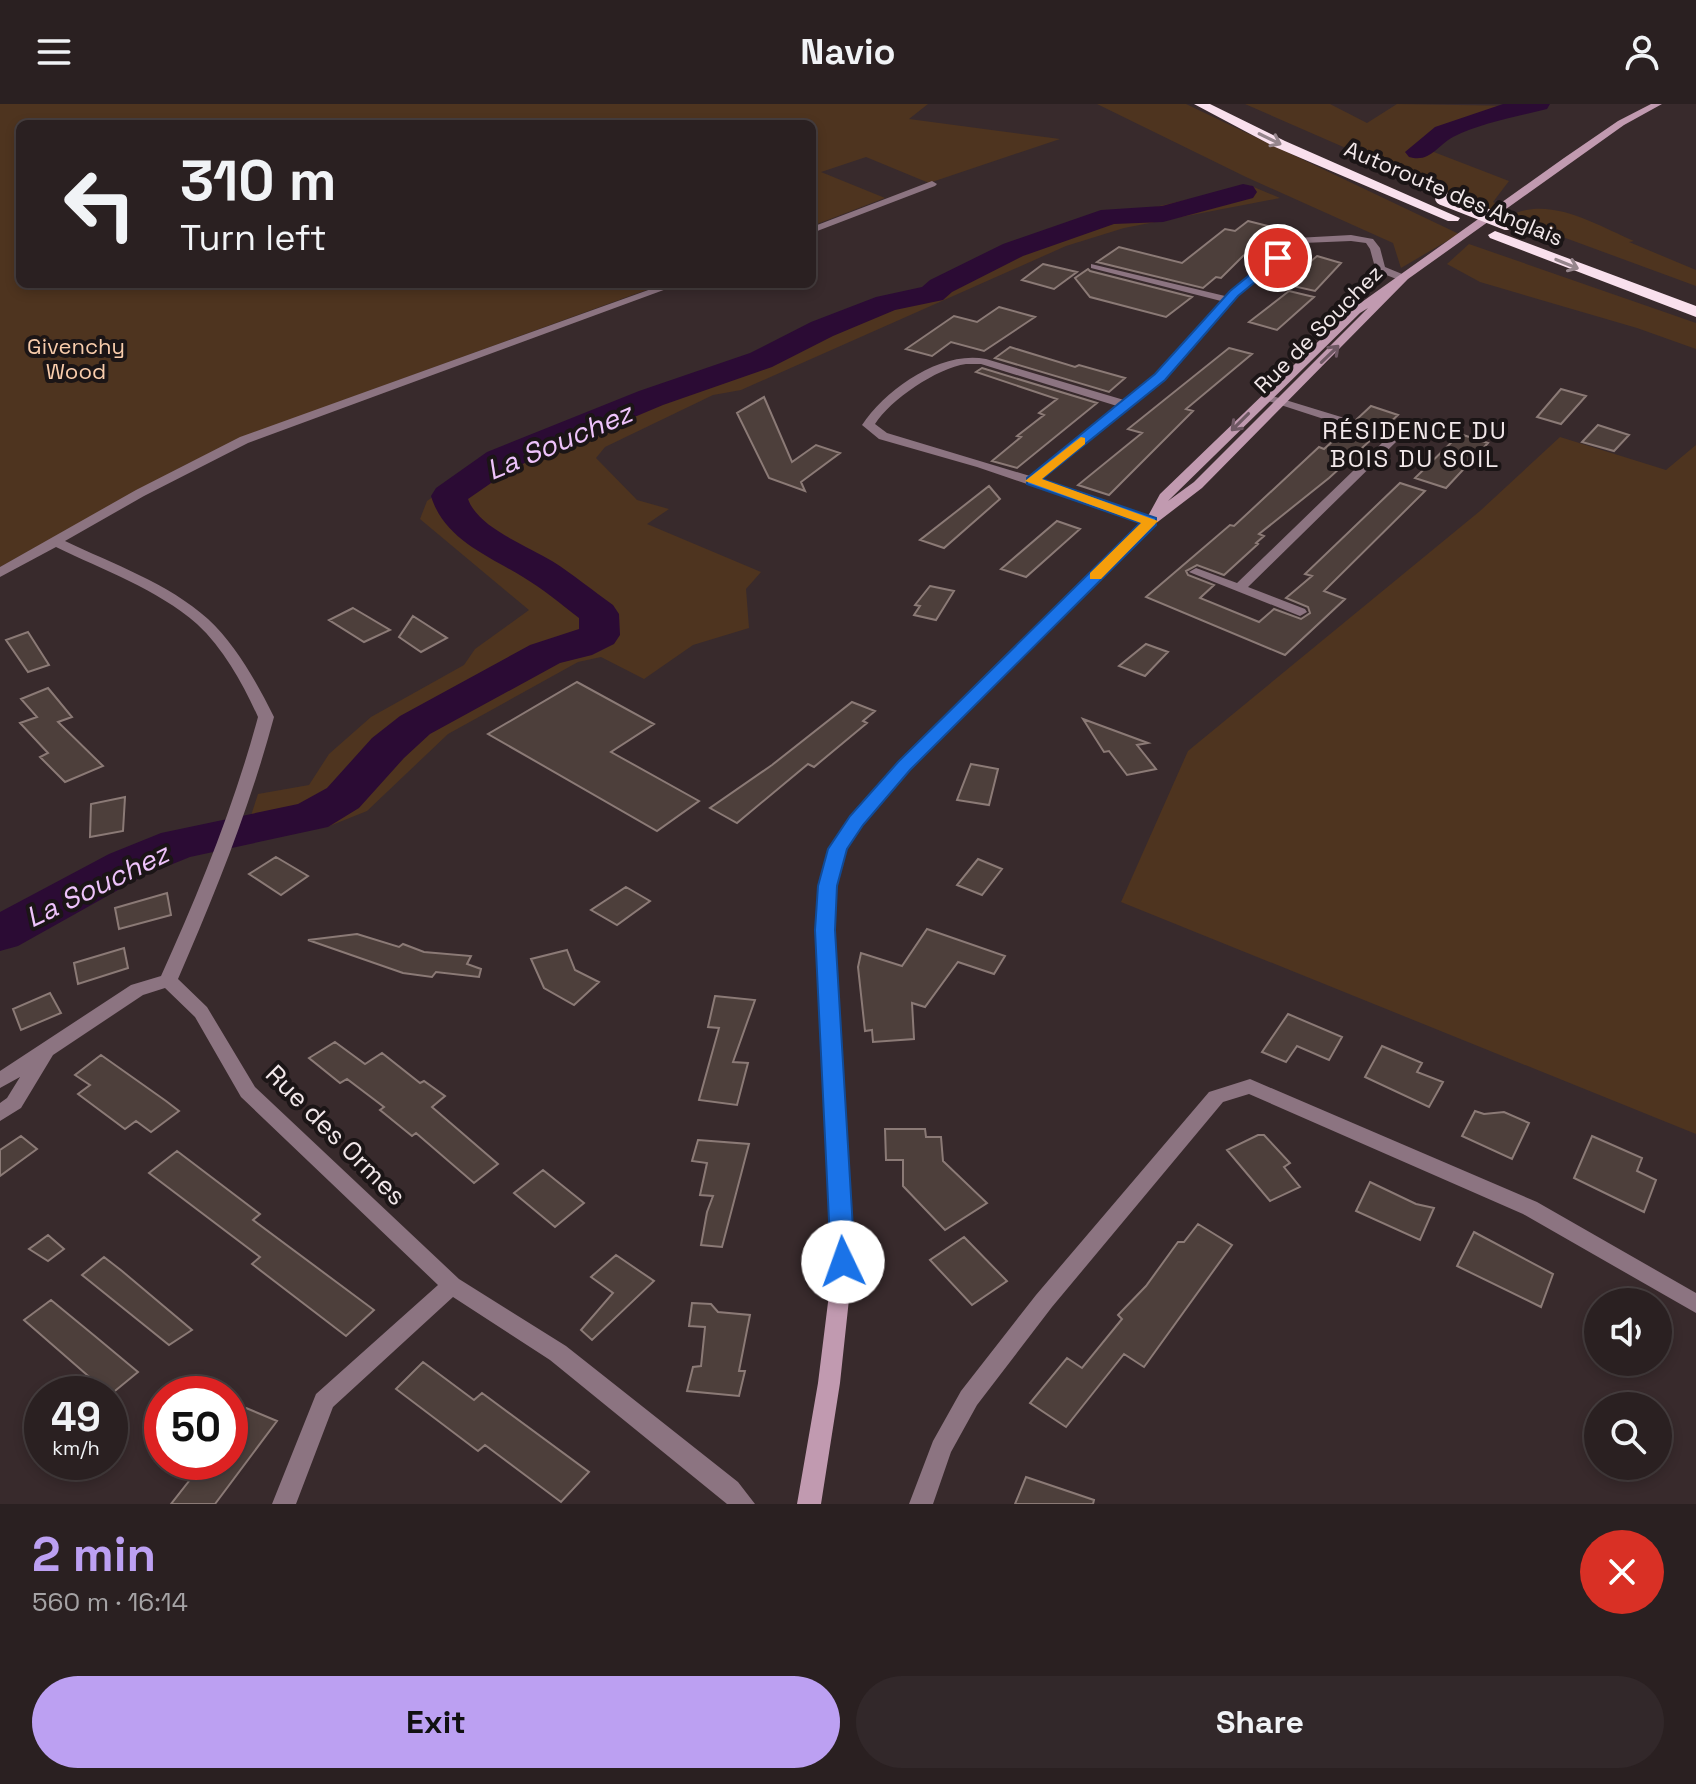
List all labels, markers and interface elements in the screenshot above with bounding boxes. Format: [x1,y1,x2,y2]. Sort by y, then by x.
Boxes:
text: Navio [800,29,896,75]
icon: menu [32,30,76,74]
icon: person [1620,30,1664,74]
one-way arrow [1258,131,1282,147]
street label: Autoroute des Anglais [1341,134,1567,252]
text: 310 m [180,145,337,216]
icon: left [48,152,152,256]
text: Turn left [180,215,327,261]
pin [1244,224,1312,292]
icon: arrive [1256,236,1300,280]
one-way arrow [1554,258,1579,272]
street label: Rue de Souchez [1248,259,1388,399]
park label: Givenchy Wood [27,332,125,385]
one-way arrow [1320,345,1339,364]
water label: La Souchez [481,393,639,488]
one-way arrow [1230,413,1250,432]
district label: RÉSIDENCE DU BOIS DU SOIL [1322,415,1508,474]
water label: La Souchez [20,834,177,935]
street label: Rue des Ormes [258,1057,414,1213]
position arrow [801,1220,885,1304]
map controls [1584,1288,1672,1480]
button: sound [1584,1288,1672,1376]
speed limit sign: 50 [144,1376,248,1480]
text: 49 [51,1392,101,1443]
button: search [1584,1392,1672,1480]
text: km/h [52,1435,100,1461]
text: 2 min [32,1524,156,1585]
button: close [1580,1530,1664,1614]
text: 560 m · 16:14 [32,1585,188,1619]
button: Exit [32,1676,840,1768]
button: Share [856,1676,1664,1768]

